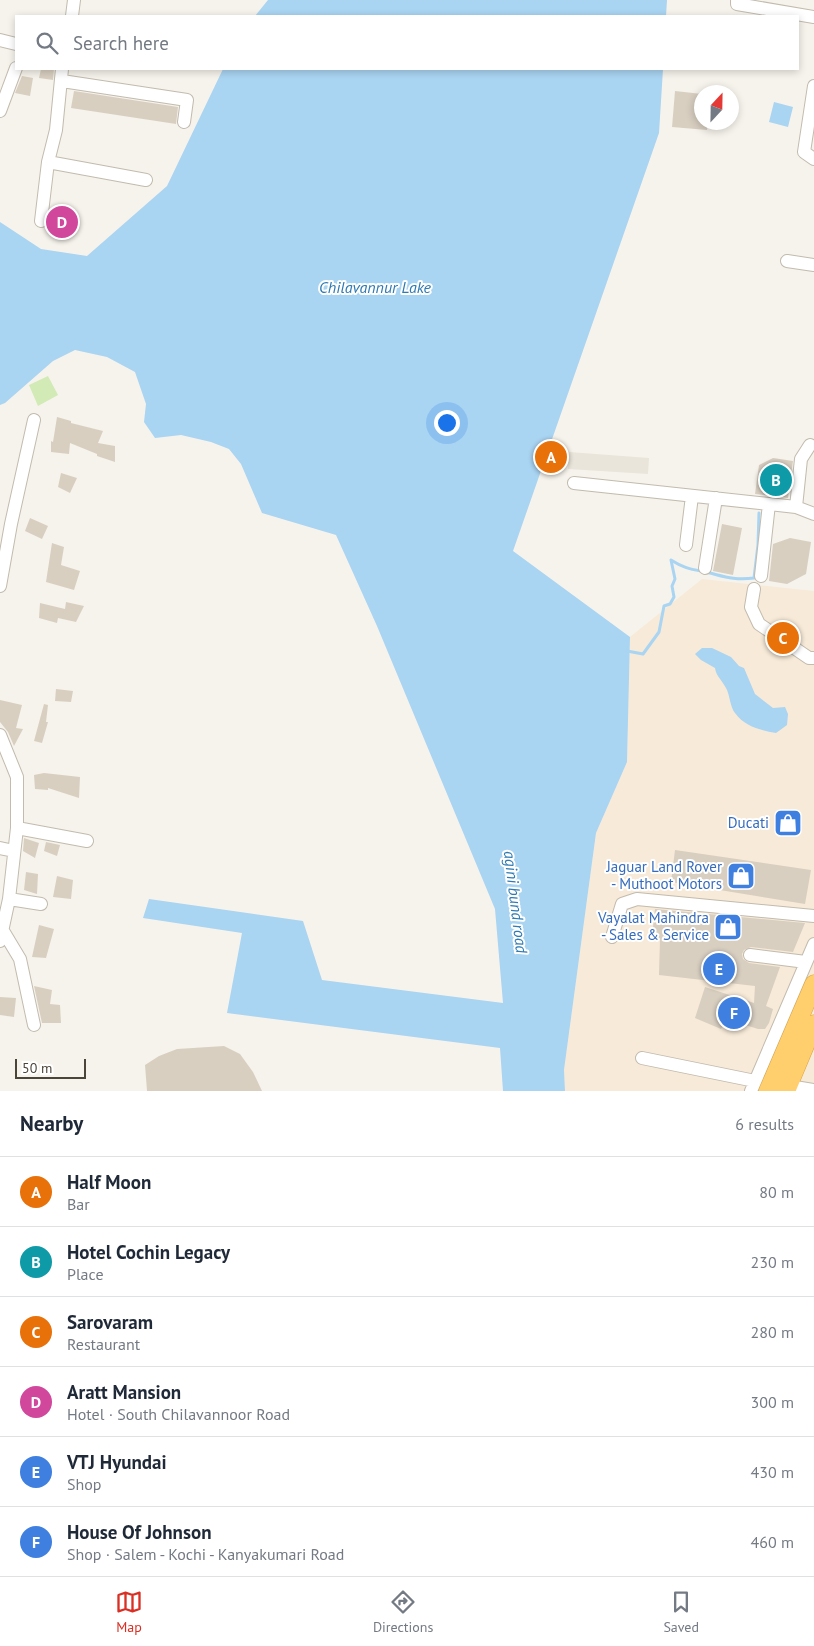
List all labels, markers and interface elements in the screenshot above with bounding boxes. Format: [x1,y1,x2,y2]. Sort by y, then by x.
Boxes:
search box [15,15,799,70]
icon: search [33,29,61,57]
text: Search here [73,31,169,55]
north arrow [694,85,739,130]
pin: D [46,203,78,241]
water label: Chilavannur Lake [319,277,431,297]
your location [434,410,460,436]
pin: A [535,438,567,476]
pin: B [760,461,792,499]
pin: C [767,619,799,657]
shop icon: Ducati [773,808,803,838]
place label: Ducati [728,813,769,832]
water label: agini bund road [500,850,532,955]
place label: Jaguar Land Rover - Muthoot Motors [605,857,722,893]
shop icon: Jaguar Land Rover - Muthoot Motors [726,861,756,891]
place label: Vayalat Mahindra - Sales & Service [597,908,709,944]
shop icon: Vayalat Mahindra - Sales & Service [713,912,743,942]
pin: E [703,950,735,988]
pin: F [718,994,750,1032]
scale bar [15,1056,86,1079]
text: 50 m [22,1059,52,1077]
text: Nearby [20,1110,83,1137]
text: 6 results [735,1114,794,1134]
text: Half Moon [67,1170,151,1194]
text: A [31,1182,41,1202]
text: 80 m [759,1182,794,1202]
text: Bar [67,1194,90,1214]
text: Hotel Cochin Legacy [67,1240,230,1264]
text: B [31,1252,41,1272]
text: 230 m [751,1252,794,1272]
text: Place [67,1264,104,1284]
text: Sarovaram [67,1310,153,1334]
text: C [32,1322,40,1342]
text: 280 m [751,1322,794,1342]
text: Restaurant [67,1334,140,1354]
text: Aratt Mansion [67,1380,181,1404]
text: D [31,1392,41,1412]
text: 300 m [751,1392,794,1412]
text: Hotel · South Chilavannoor Road [67,1404,290,1424]
text: VTJ Hyundai [67,1450,167,1474]
text: E [32,1462,40,1482]
text: 430 m [751,1462,794,1482]
text: Shop [67,1474,101,1494]
text: House Of Johnson [67,1520,212,1544]
text: F [32,1532,40,1552]
text: 460 m [751,1532,794,1552]
text: Shop · Salem - Kochi - Kanyakumari Road [67,1544,344,1564]
tab: Map [115,1588,143,1636]
tab: Directions [373,1588,433,1636]
tab: Saved [663,1588,699,1636]

